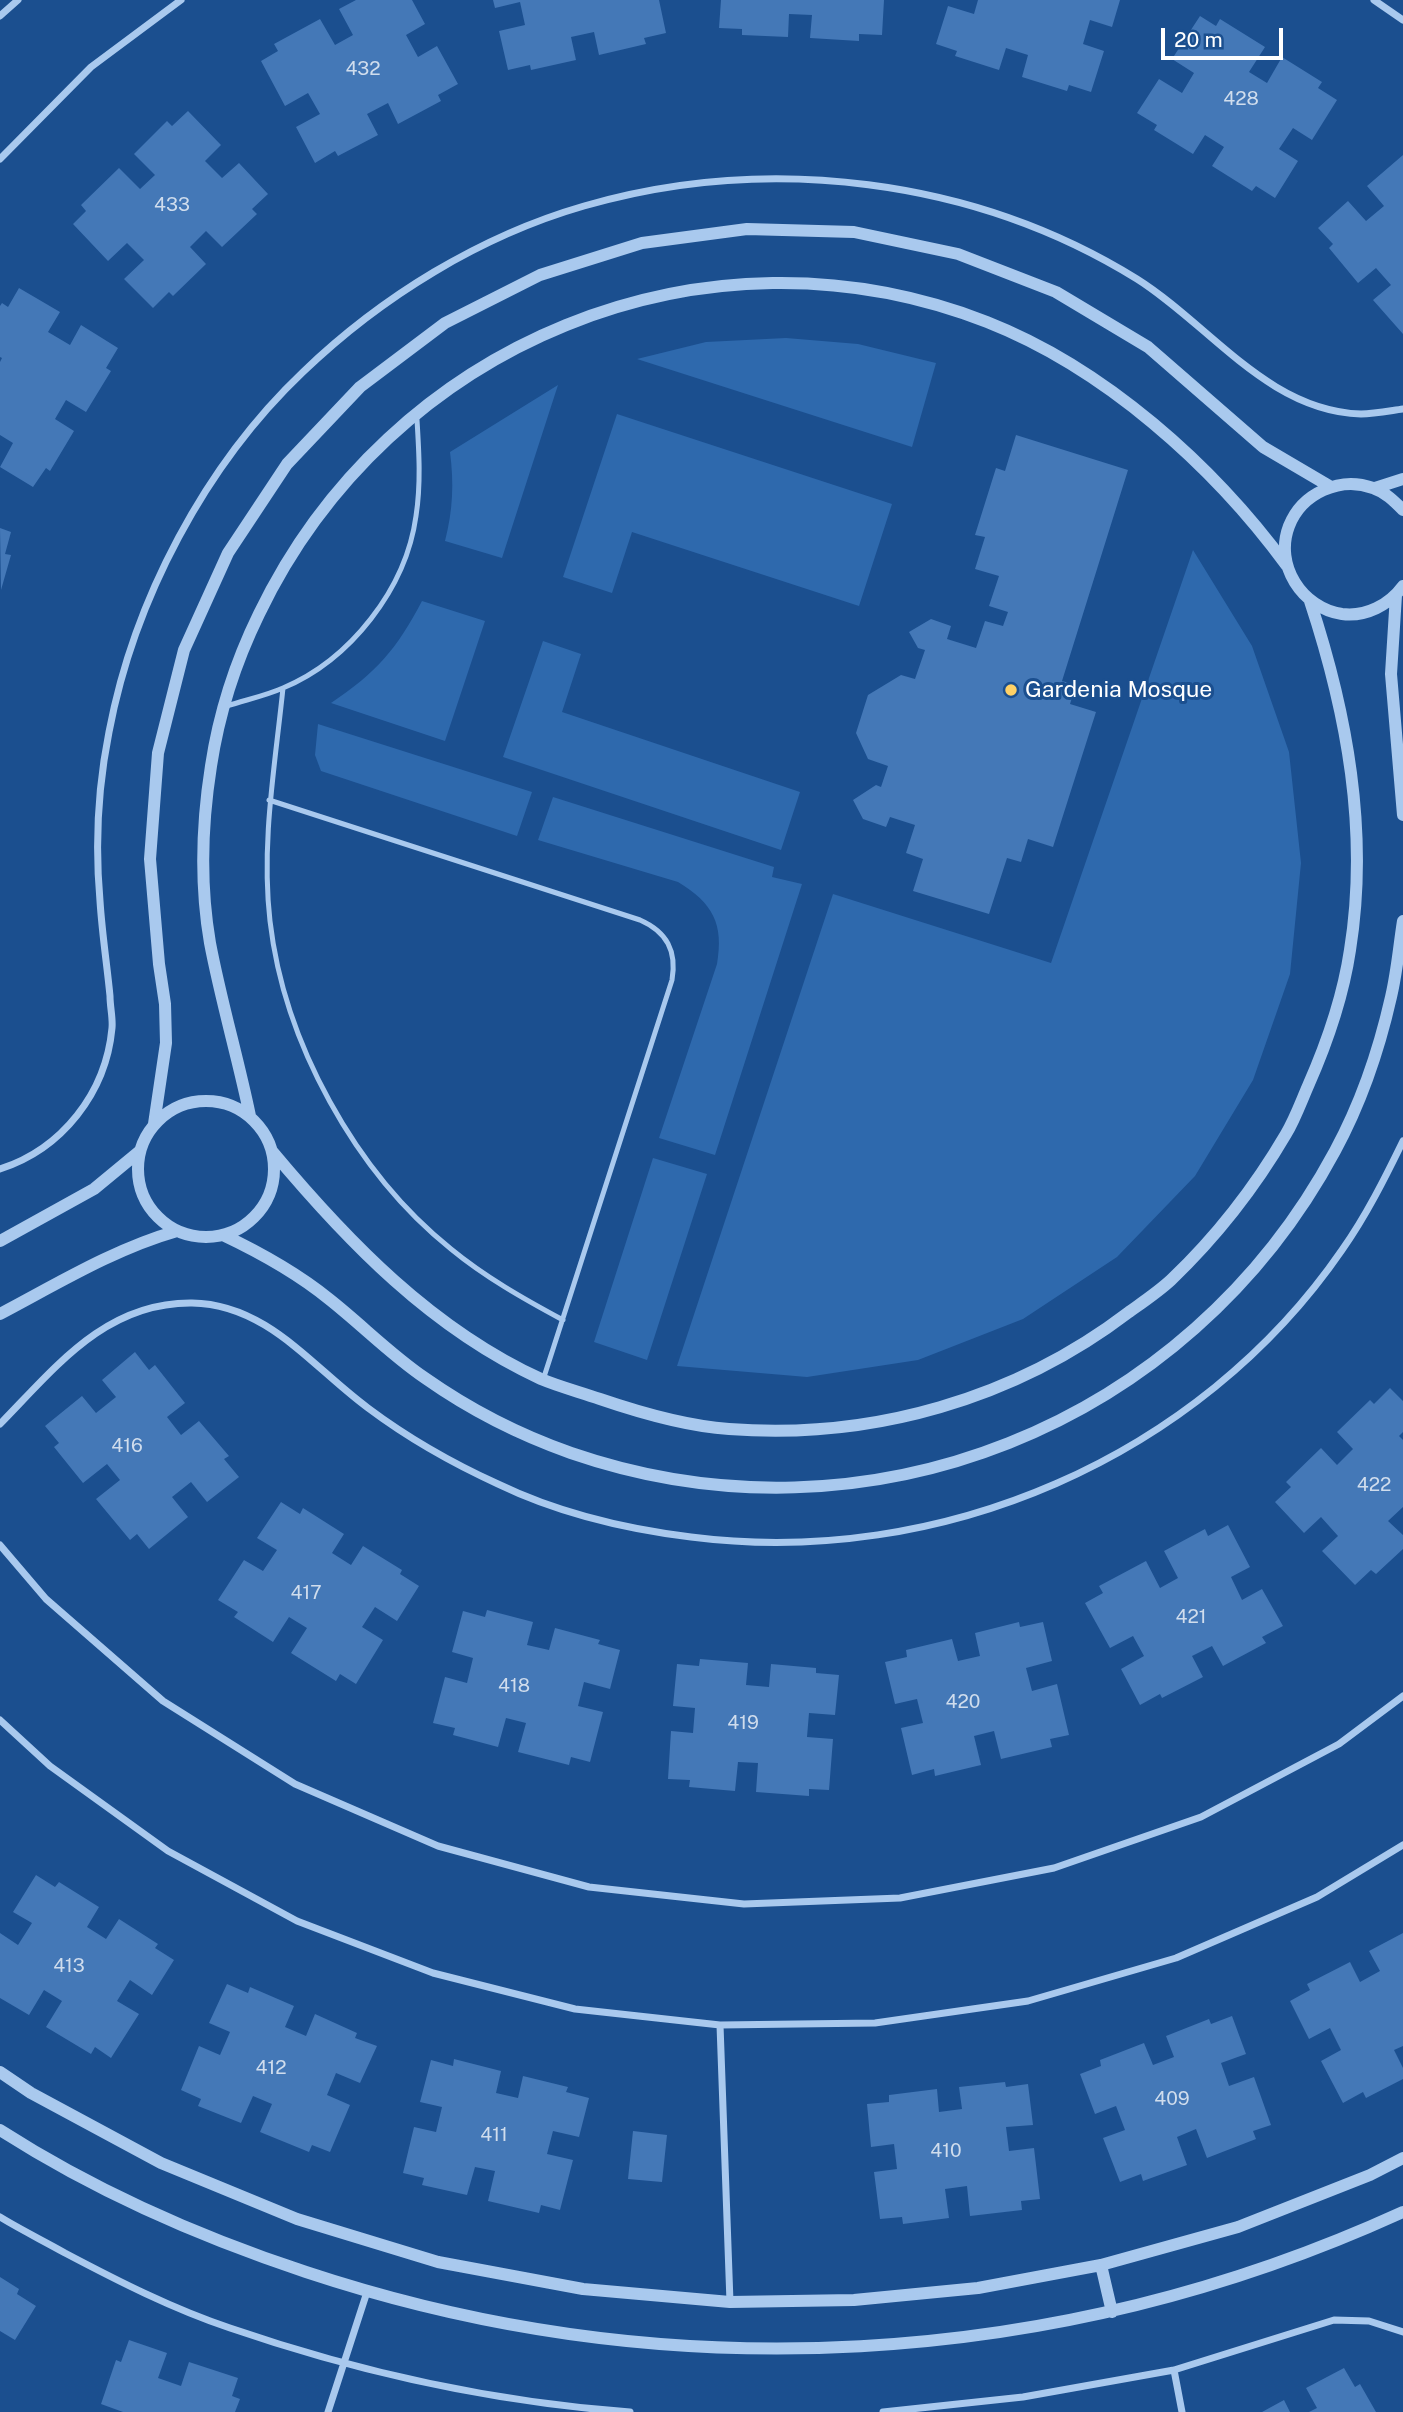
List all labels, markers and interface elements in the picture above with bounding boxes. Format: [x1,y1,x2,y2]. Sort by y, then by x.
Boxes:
scale bar [1165,14,1288,58]
text: 20 m [1174,27,1223,52]
house number: 432 [345,58,381,80]
house number: 428 [1223,88,1259,110]
house number: 433 [154,194,190,216]
place label: Gardenia Mosque [1025,676,1212,704]
marker: Gardenia Mosque [1003,682,1019,698]
house number: 416 [111,1435,143,1457]
house number: 422 [1357,1474,1391,1496]
house number: 417 [290,1582,322,1604]
house number: 421 [1176,1606,1206,1628]
house number: 418 [498,1675,530,1697]
house number: 420 [946,1691,980,1713]
house number: 419 [727,1712,759,1734]
house number: 413 [53,1955,85,1977]
house number: 412 [256,2057,286,2079]
house number: 409 [1154,2088,1190,2110]
house number: 411 [480,2124,508,2146]
house number: 410 [930,2140,962,2162]

